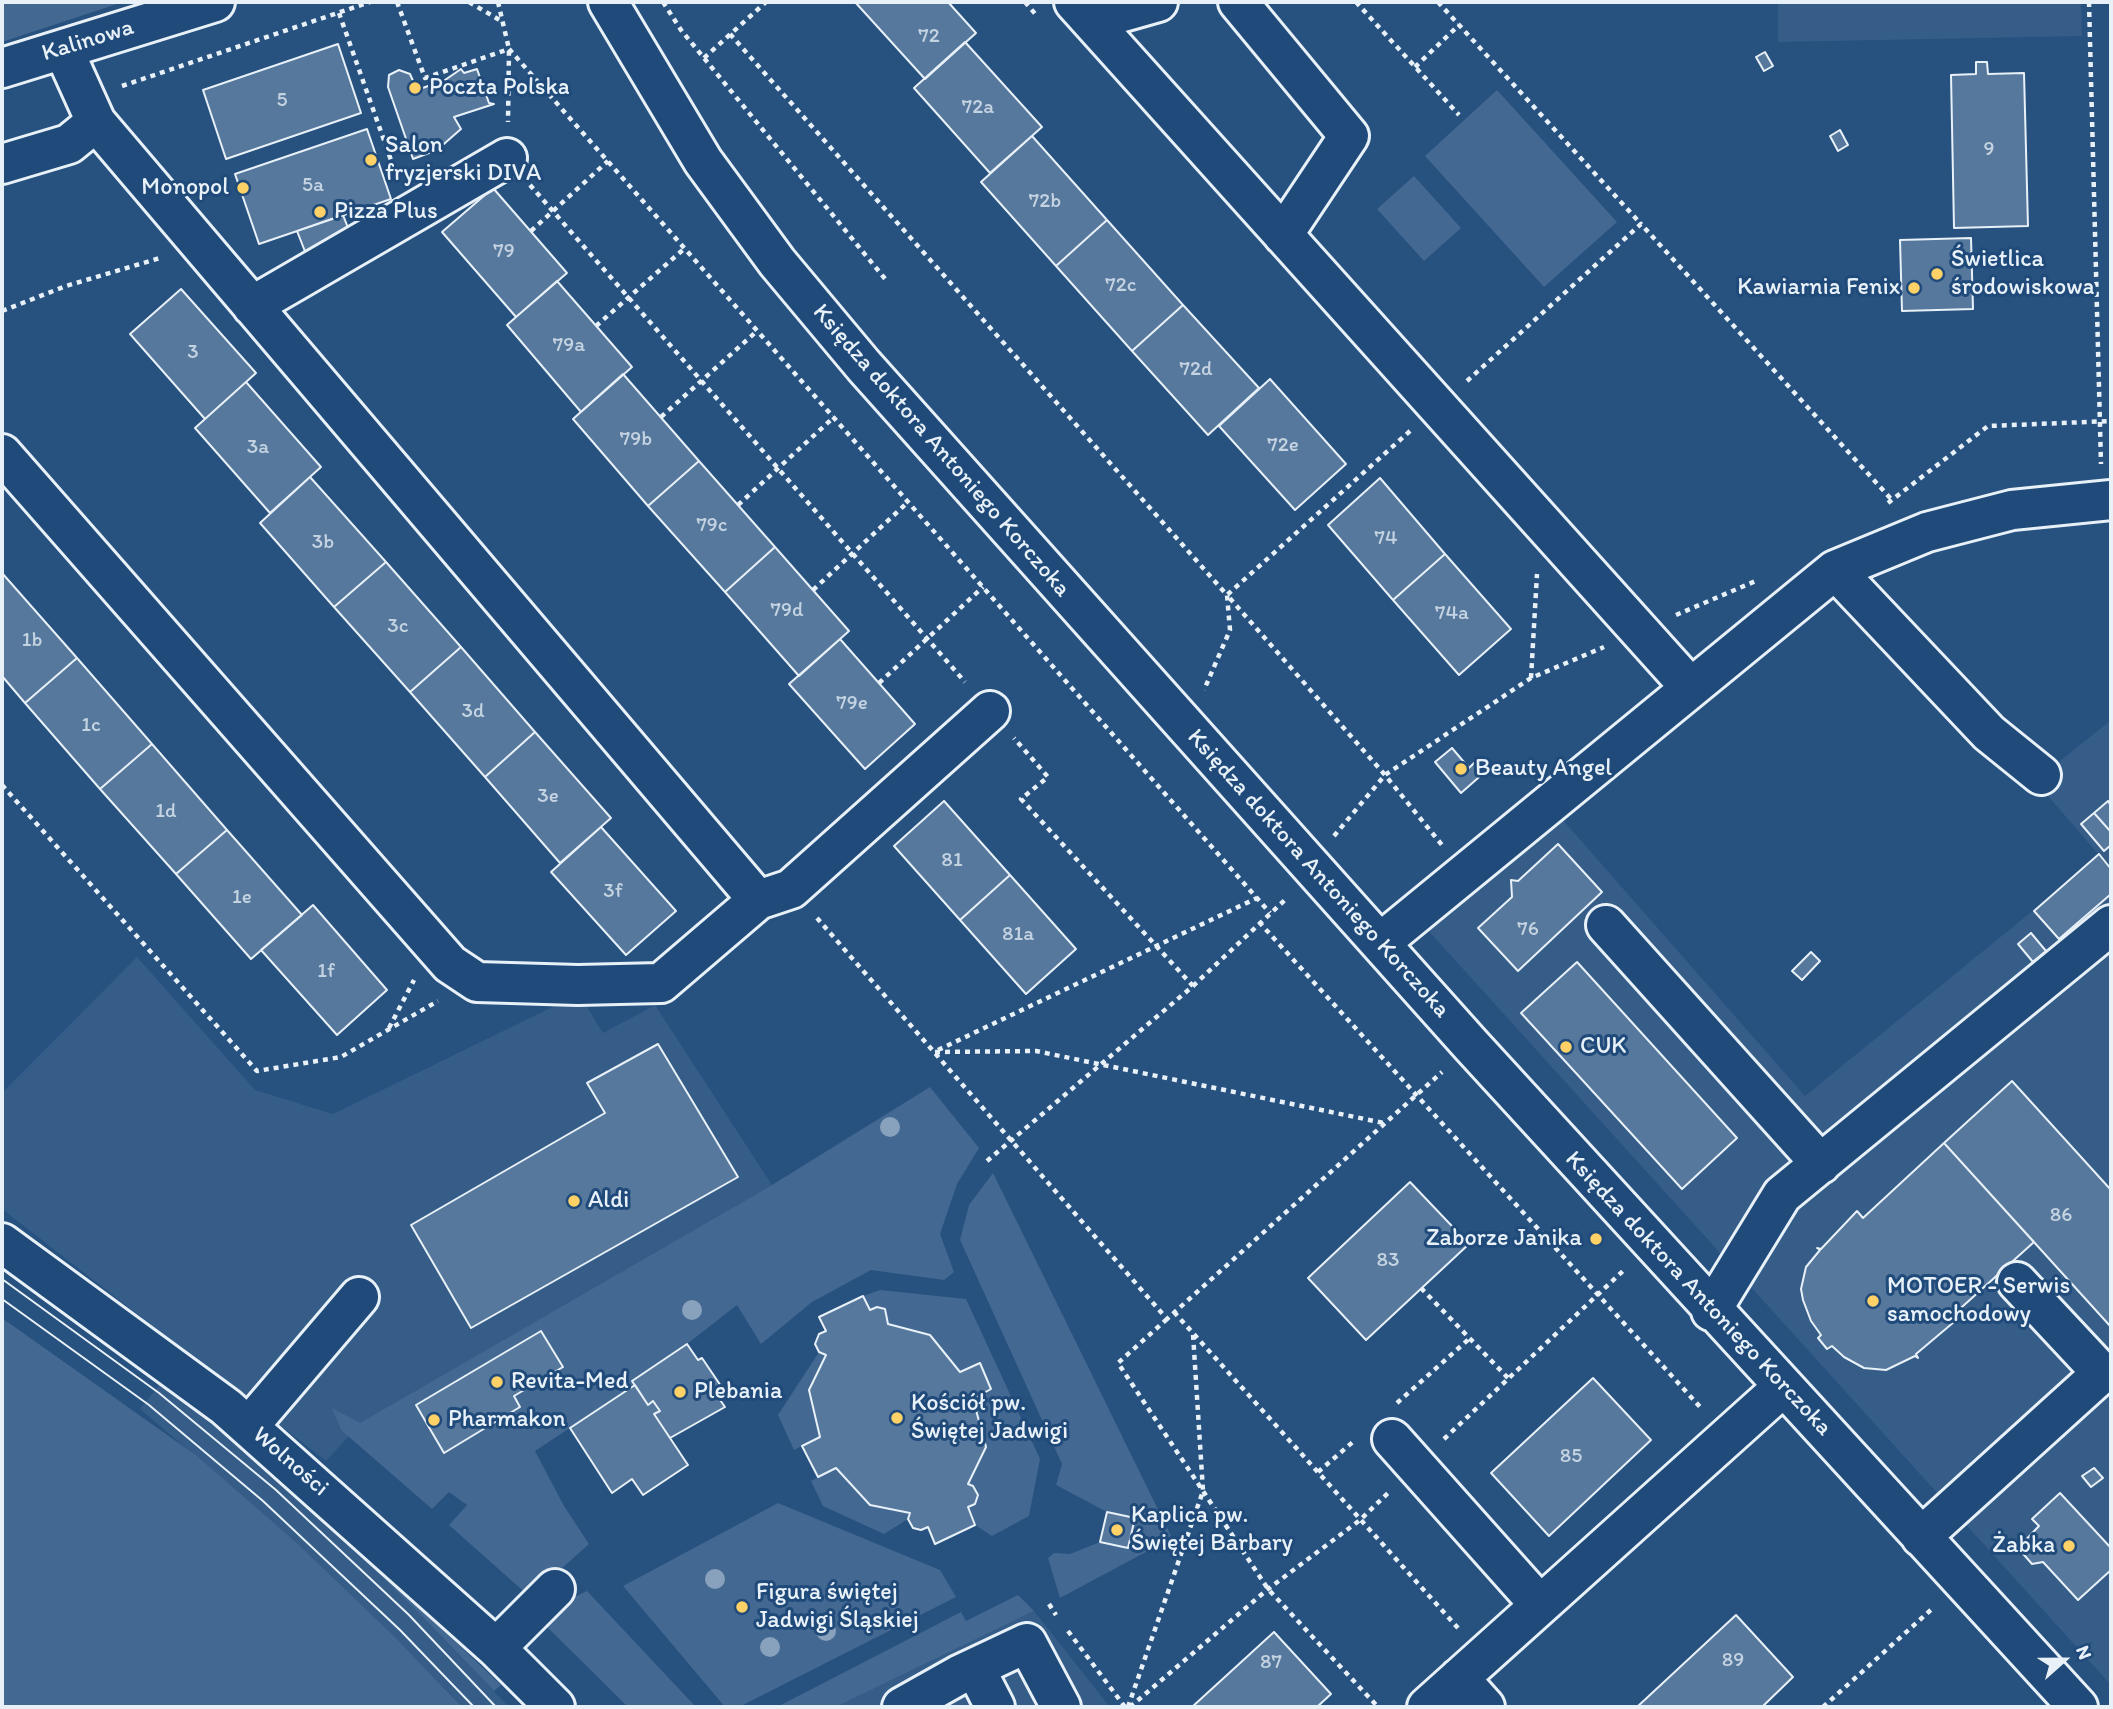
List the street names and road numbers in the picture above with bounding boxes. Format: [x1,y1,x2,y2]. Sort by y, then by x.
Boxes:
street label: Kalinowa [39,13,137,69]
street label: Księdza doktora Antoniego Korczoka [806,299,1076,603]
street label: Księdza doktora Antoniego Korczoka [1181,724,1455,1024]
street label: Księdza doktora Antoniego Korczoka [1558,1146,1838,1442]
street label: Wolności [246,1421,334,1503]

